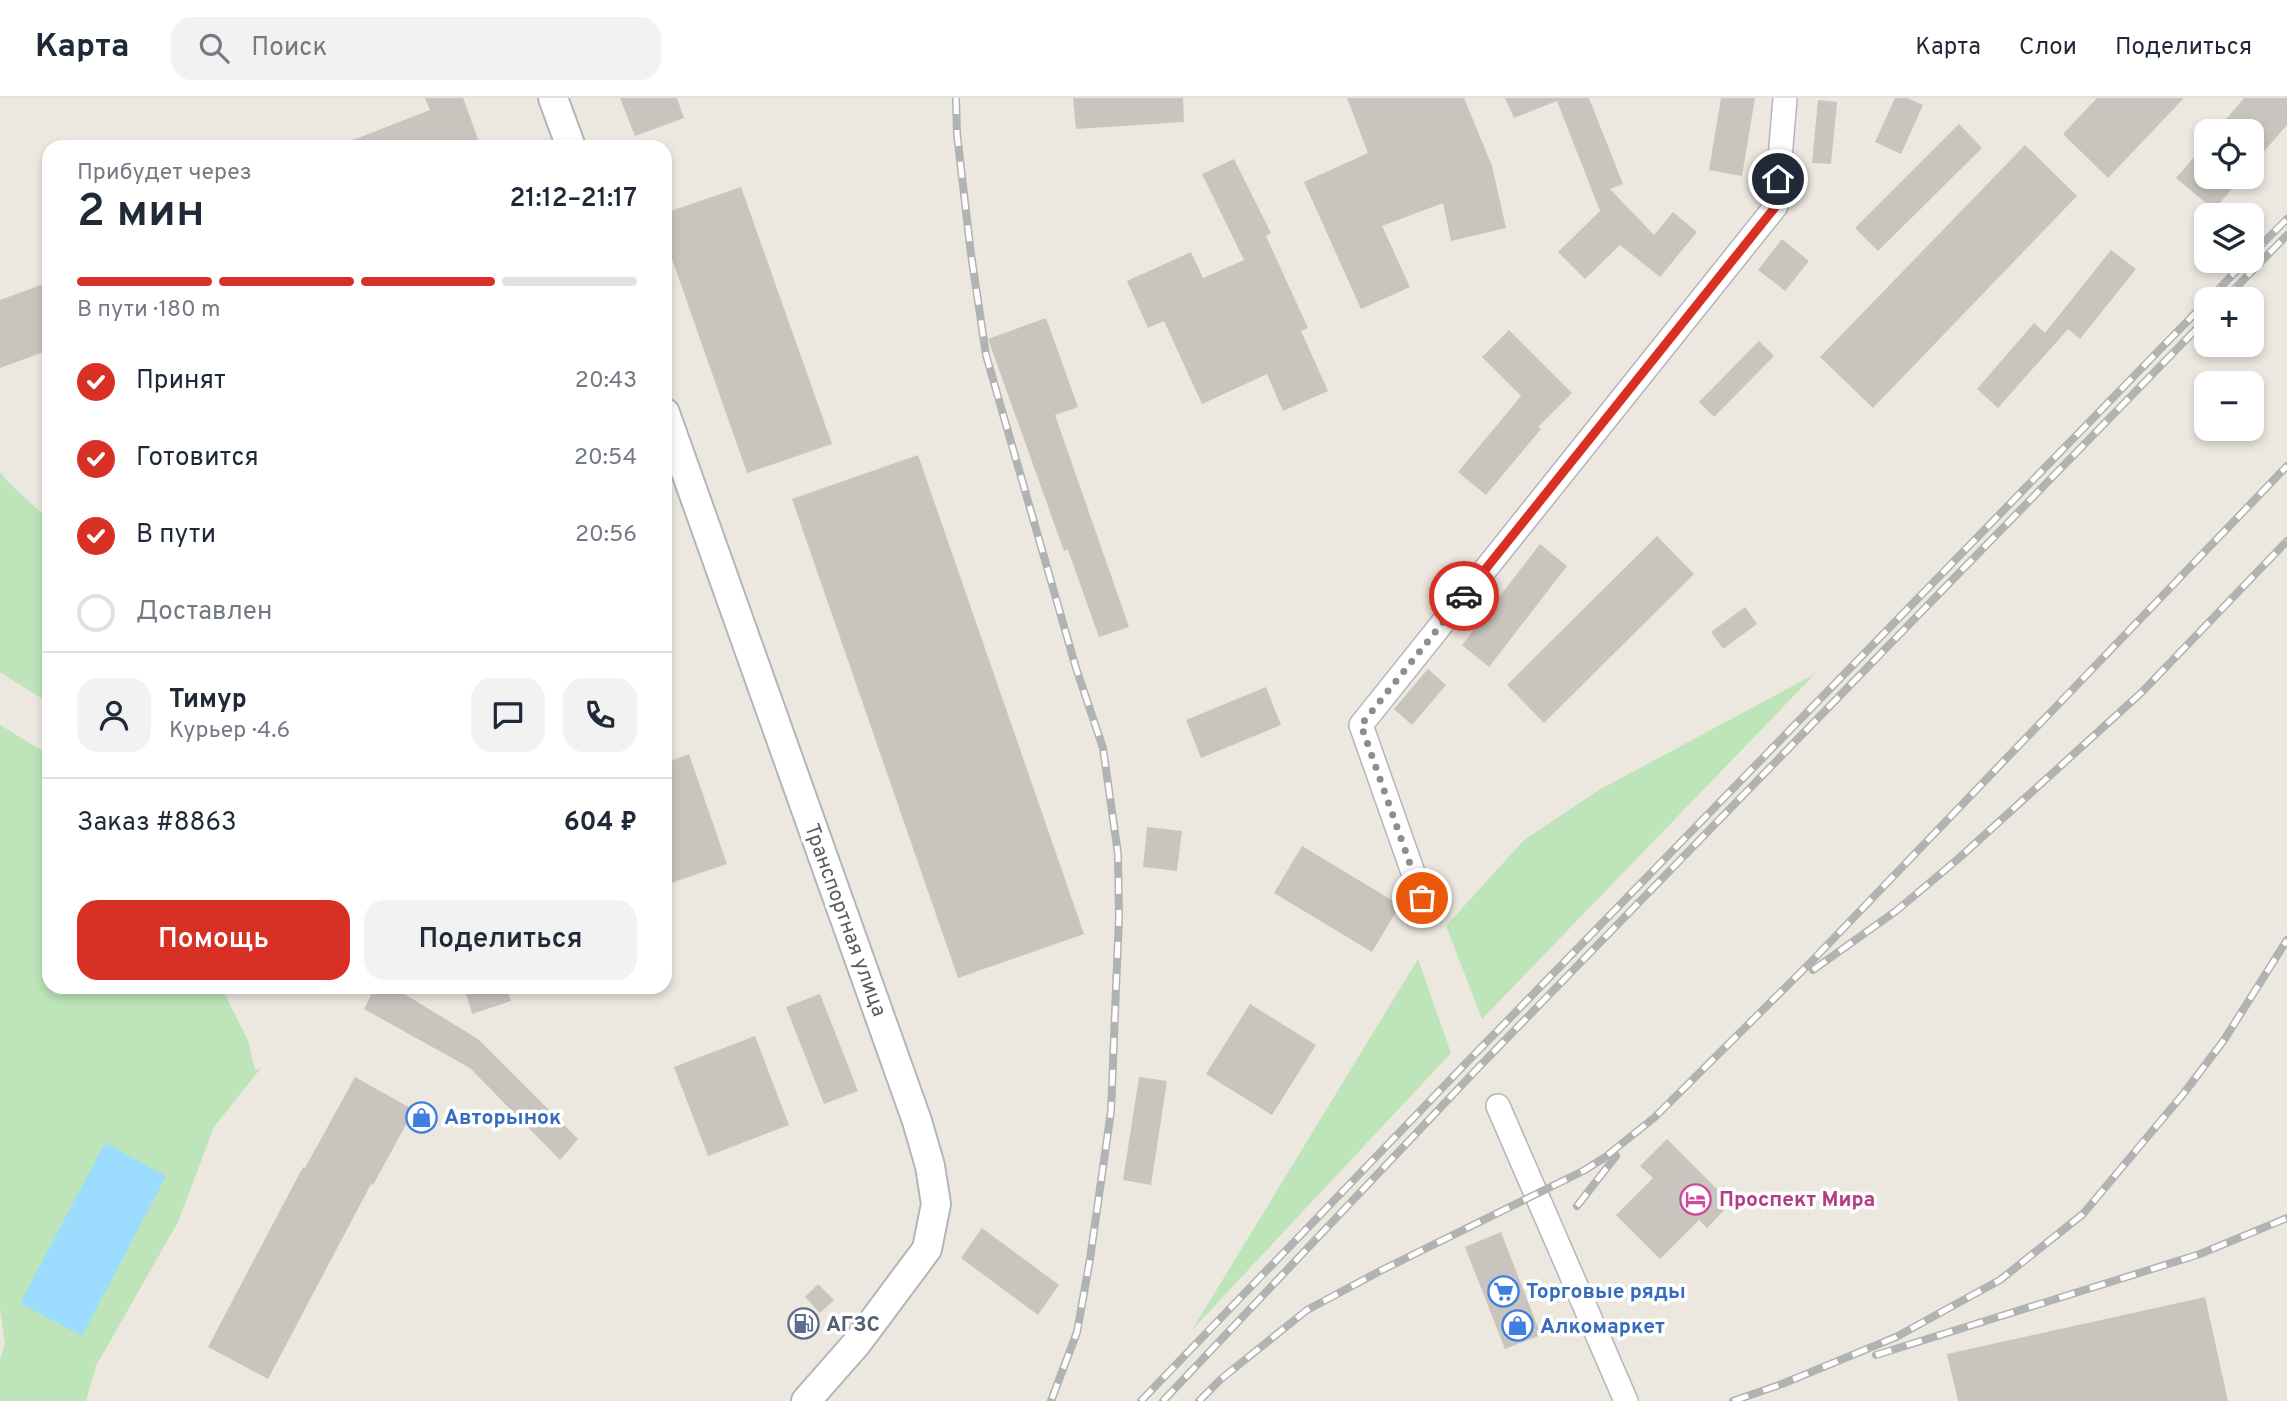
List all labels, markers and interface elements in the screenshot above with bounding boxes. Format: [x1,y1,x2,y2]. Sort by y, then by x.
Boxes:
search box [171,17,661,80]
text: Карта [35,27,129,69]
icon: search [195,29,233,67]
text: Поиск [251,32,327,65]
text: Карта [1915,33,1981,63]
text: Слои [2019,33,2077,63]
text: Поделиться [2115,33,2252,63]
map controls [2194,119,2264,441]
button: locate [2194,119,2264,189]
pin [1748,149,1808,209]
text: Прибудет через [77,159,252,188]
icon: home [1759,160,1797,198]
text: 21:12–21:17 [509,183,637,216]
text: 2 мин [77,184,205,243]
button: layers [2194,203,2264,273]
button: + [2194,287,2264,357]
text: В пути · 180 m [77,296,221,325]
icon: check [77,363,115,401]
text: Принят [136,365,226,398]
text: 20:43 [575,367,637,396]
button: − [2194,371,2264,441]
icon: check [77,440,115,478]
text: Готовится [136,442,259,475]
text: 20:54 [574,444,637,473]
icon: check [77,517,115,555]
text: В пути [136,519,216,552]
text: 20:56 [575,521,637,550]
courier [1429,561,1499,631]
icon: car [1445,577,1483,615]
text: Доставлен [136,596,272,629]
button: person [77,678,151,752]
button: chat [471,678,545,752]
button: phone [563,678,637,752]
text: Тимур [169,684,247,717]
text: Курьер · 4.6 [169,717,290,746]
text: Заказ #8863 [77,807,237,840]
text: 604 ₽ [564,807,637,840]
street label: Транспортная улица [797,820,892,1021]
pin [1392,868,1452,928]
icon: bag [1403,879,1441,917]
button: Помощь [77,900,350,980]
button: Поделиться [364,900,637,980]
shop icon: Авторынок [404,1100,438,1134]
place label: Авторынок [444,1105,561,1132]
hotel icon: Проспект Мира [1679,1182,1713,1216]
place label: Проспект Мира [1719,1187,1875,1214]
supermarket icon: Торговые ряды [1486,1274,1520,1308]
place label: Торговые ряды [1526,1279,1686,1306]
fuel station icon: АГЗС [786,1307,820,1341]
shop icon: Алкомаркет [1500,1309,1534,1343]
place label: АГЗС [826,1312,880,1339]
place label: Алкомаркет [1540,1314,1665,1341]

